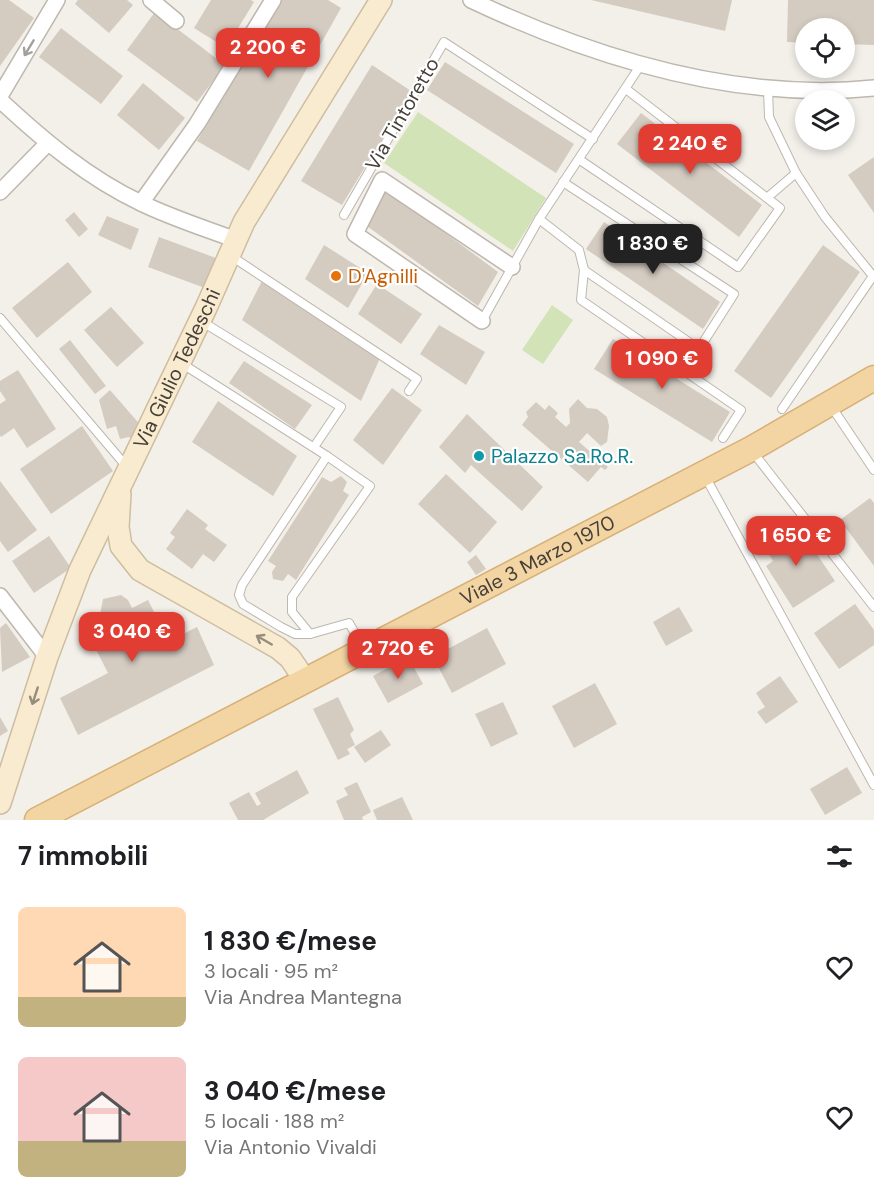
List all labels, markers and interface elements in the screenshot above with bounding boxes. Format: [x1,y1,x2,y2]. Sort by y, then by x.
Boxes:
map controls [795,18,855,150]
button: locate [795,18,855,78]
pin: 2 200 € [213,28,323,79]
text: 2 200 € [230,34,306,60]
one-way arrow [22,39,34,56]
street label: Via Tintoretto [359,53,445,175]
button: layers [795,90,855,150]
pin: 2 240 € [635,124,745,175]
text: 2 240 € [652,130,728,156]
pin: 1 830 € [598,224,708,275]
text: 1 830 € [617,230,689,256]
place label: D'Agnilli [348,263,418,289]
marker: D'Agnilli [329,269,343,283]
street label: Via Giulio Tedeschi [127,284,226,453]
pin: 1 090 € [607,339,717,390]
text: 1 090 € [625,345,699,371]
place label: Palazzo Sa.Ro.R. [491,443,633,469]
marker: Palazzo Sa.Ro.R. [472,449,486,463]
street label: Viale 3 Marzo 1970 [455,509,619,611]
pin: 1 650 € [741,516,851,567]
text: 1 650 € [760,522,832,548]
pin: 3 040 € [77,612,187,663]
text: 3 040 € [93,618,171,644]
pin: 2 720 € [343,629,453,680]
one-way arrow [256,634,273,646]
text: 2 720 € [362,635,434,661]
one-way arrow [28,686,39,705]
text: 7 immobili [18,839,148,873]
icon: filters [823,840,856,873]
text: 1 830 €/mese [204,924,377,958]
icon: home [66,931,138,1003]
icon: heart [823,951,856,984]
text: 3 locali · 95 m² [204,958,338,984]
text: Via Andrea Mantegna [204,984,402,1010]
text: 3 040 €/mese [204,1074,386,1108]
icon: home [66,1081,138,1153]
icon: heart [823,1101,856,1134]
text: 5 locali · 188 m² [204,1108,344,1134]
text: Via Antonio Vivaldi [204,1134,377,1160]

